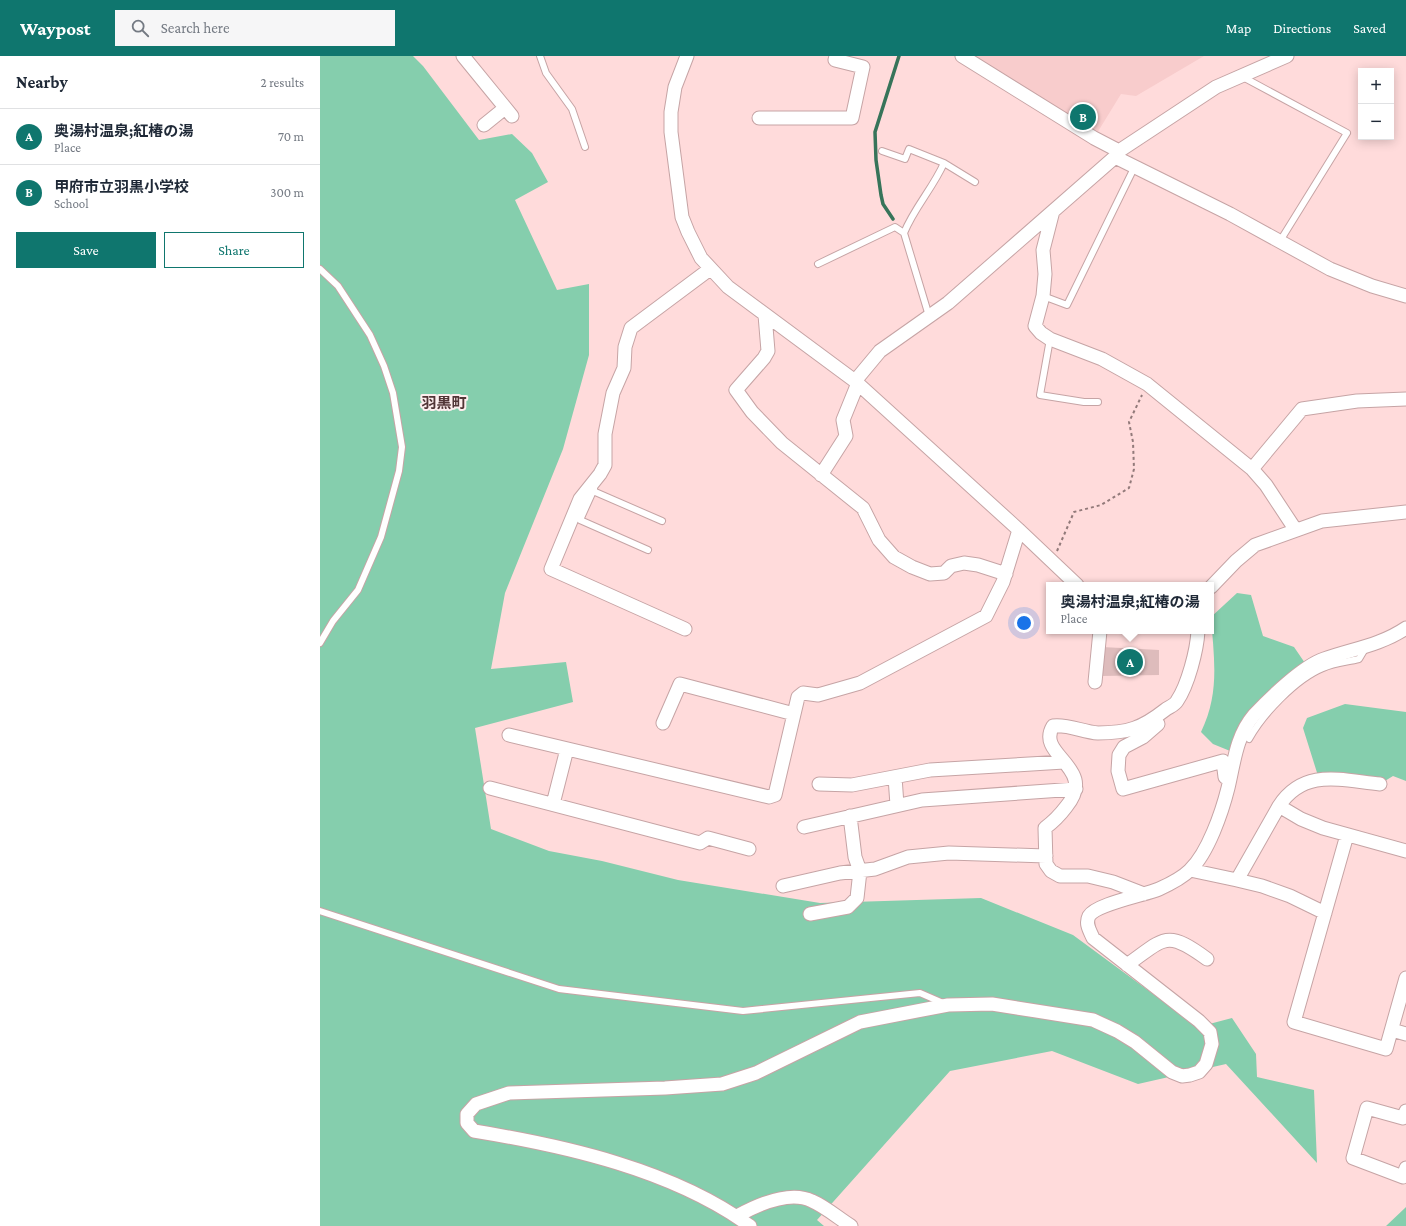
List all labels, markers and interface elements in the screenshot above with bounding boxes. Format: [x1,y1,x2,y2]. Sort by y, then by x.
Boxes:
search box [115,10,395,46]
icon: search [129,17,151,39]
text: Waypost [20,18,91,39]
text: Search here [161,20,229,36]
text: Map [1226,20,1251,36]
text: Directions [1273,20,1331,36]
text: Saved [1353,20,1386,36]
map controls [1358,68,1394,140]
button: + [1358,68,1394,104]
text: Nearby [16,73,68,92]
text: 2 results [261,75,304,90]
pin: B [1070,102,1096,132]
button: − [1358,104,1394,140]
text: 奥湯村温泉;紅椿の湯 [54,123,193,139]
text: A [25,129,33,144]
text: 70 m [278,129,304,144]
text: Place [54,140,81,155]
text: 甲府市立羽黒小学校 [54,179,189,195]
text: B [25,185,33,200]
text: 300 m [270,185,304,200]
text: School [54,196,89,211]
button: Save [16,232,156,268]
button: Share [164,232,304,268]
district label: 羽黒町 [421,395,467,411]
popup [1046,582,1214,634]
text: 奥湯村温泉;紅椿の湯 [1060,594,1200,610]
text: Place [1060,611,1087,626]
your location [1014,613,1034,633]
pin: A [1117,647,1143,677]

